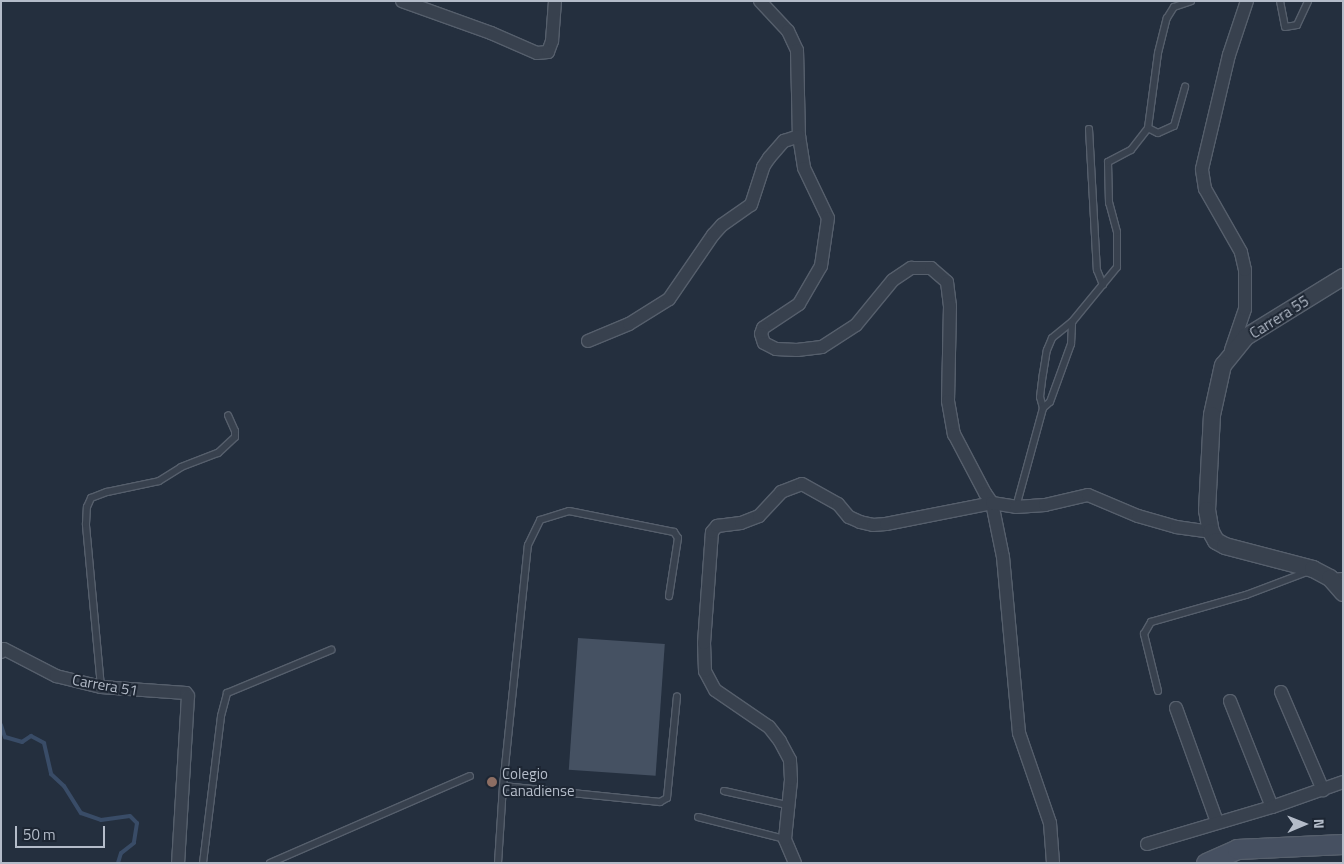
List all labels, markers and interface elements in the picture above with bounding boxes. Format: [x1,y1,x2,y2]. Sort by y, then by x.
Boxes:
street label: Carrera 55 [1246,292,1312,342]
street label: Carrera 51 [71,670,139,700]
place label: Colegio Canadiense [502,764,575,799]
marker: Colegio Canadiense [486,776,498,788]
north arrow [1279,799,1329,849]
scale bar [18,816,108,848]
text: N [1309,819,1330,829]
text: 50 m [23,823,56,846]

